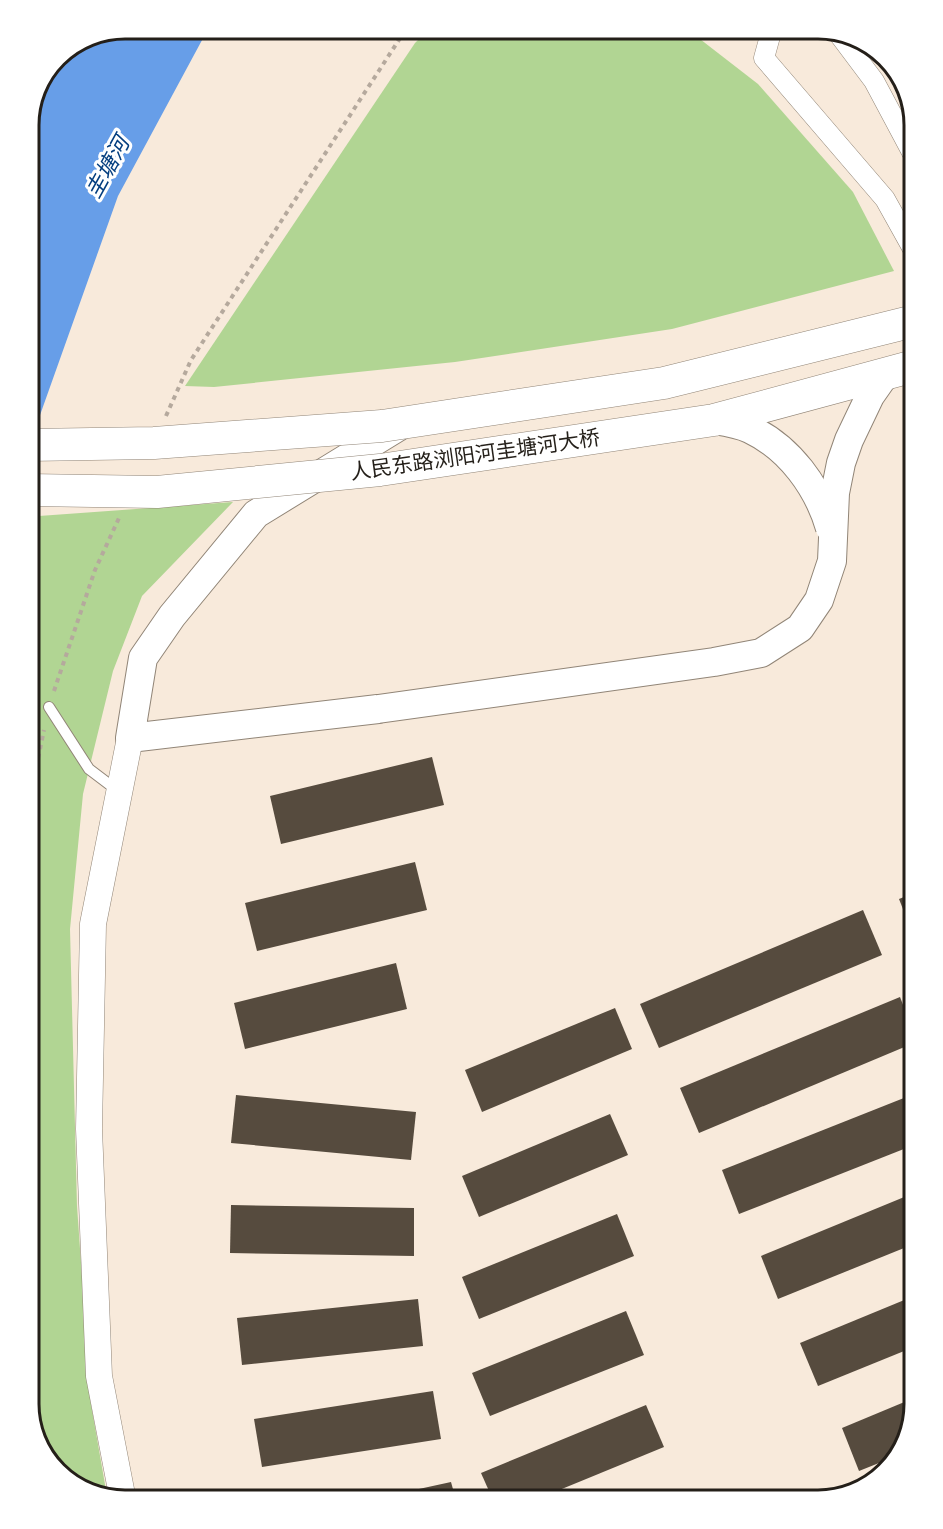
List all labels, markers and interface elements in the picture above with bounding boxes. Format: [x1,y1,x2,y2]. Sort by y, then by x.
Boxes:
water label: 圭塘河 [76,126,140,204]
street label: 人民东路浏阳河圭塘河大桥 [348,421,602,487]

